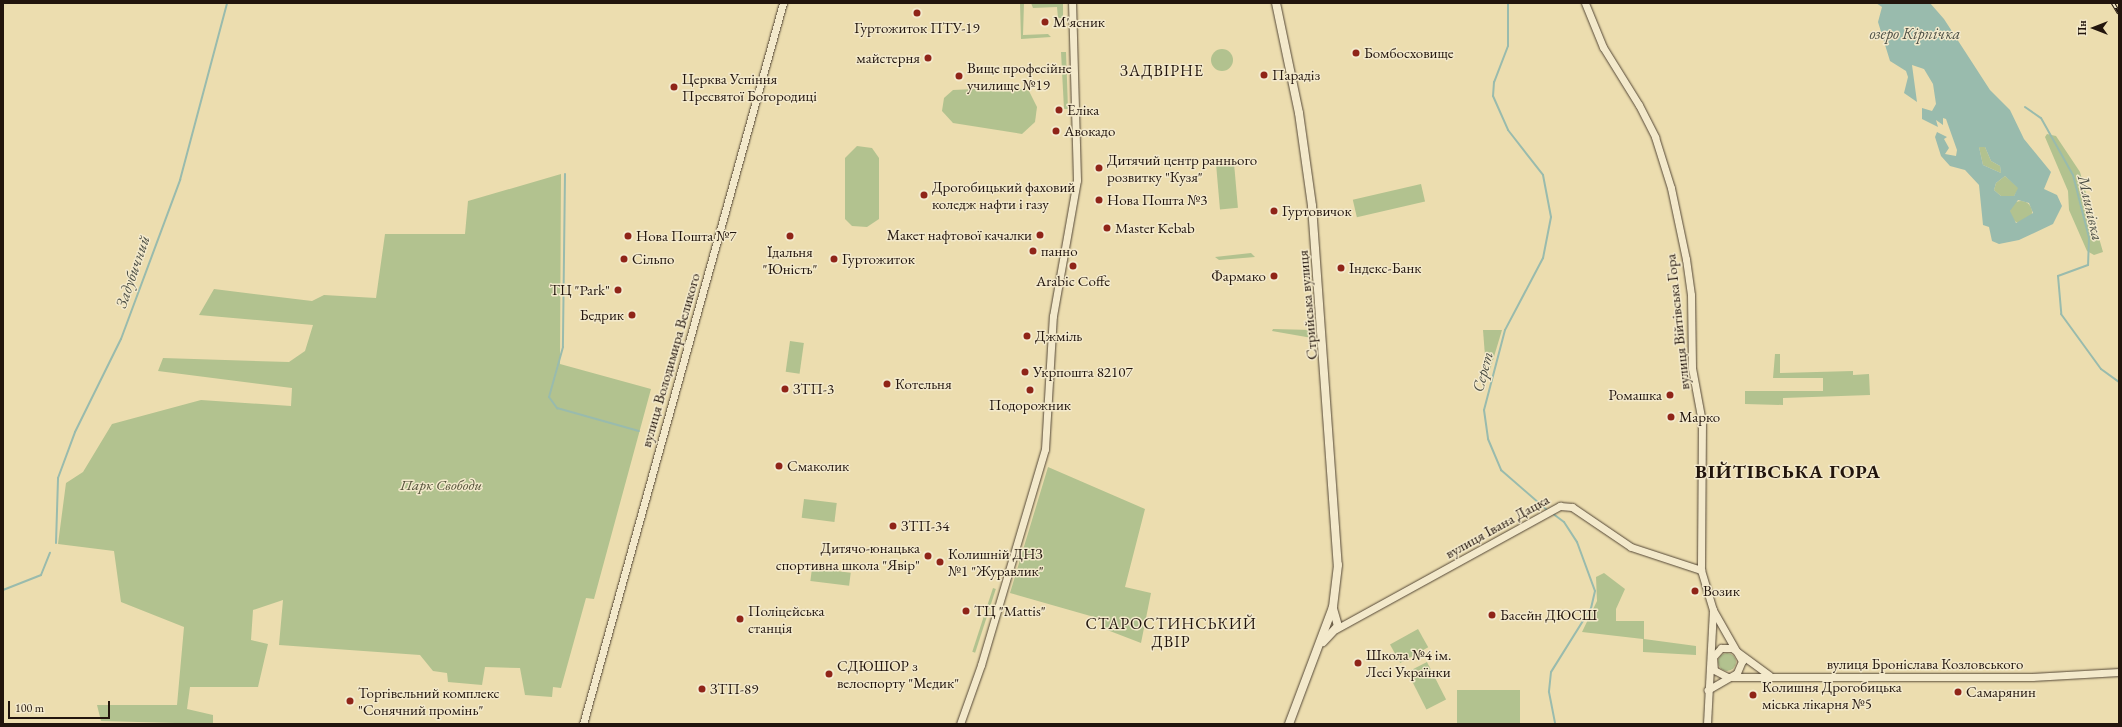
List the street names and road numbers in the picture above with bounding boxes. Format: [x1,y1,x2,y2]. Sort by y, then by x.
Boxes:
street label: Стрийська вулиця [1293,249,1321,361]
street label: вулиця Війтівська Гора [1661,253,1693,391]
street label: вулиця Володимира Великого [636,271,704,449]
street label: вулиця Івана Дацка [1442,490,1552,562]
street label: вулиця Броніслава Козловського [1827,655,2023,673]

